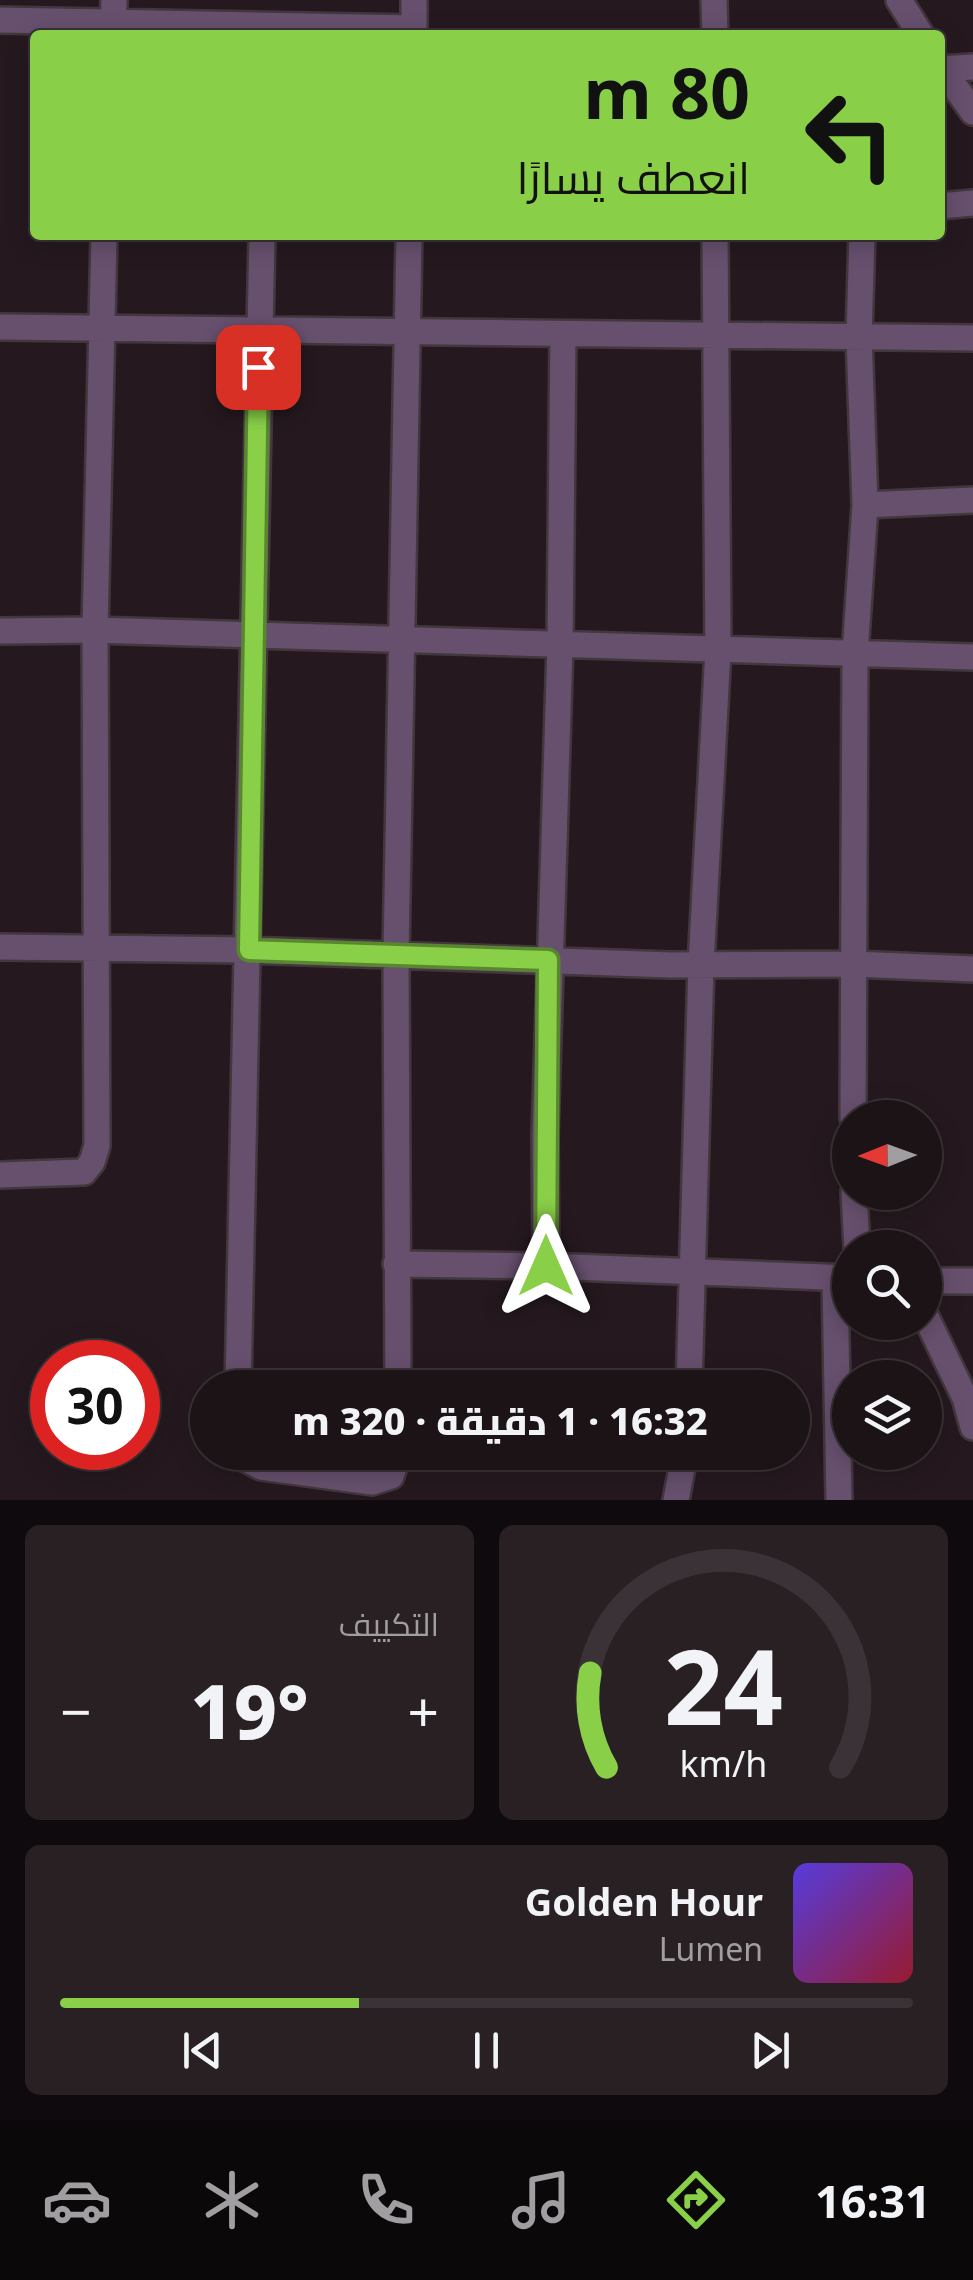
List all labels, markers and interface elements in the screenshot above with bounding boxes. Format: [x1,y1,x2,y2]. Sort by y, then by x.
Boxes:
text: 80 m [583,44,750,140]
icon: left [785,70,915,200]
text: انعطف يسارًا [516,146,750,207]
pin [216,325,301,410]
icon: arrive [231,340,286,395]
north arrow [832,1100,942,1210]
map controls [832,1100,942,1470]
position arrow [494,1214,598,1318]
button: search [832,1230,942,1340]
speed limit sign: 30 [30,1340,160,1470]
button: layers [832,1360,942,1470]
text: 16:32 · 1 دقيقة · 320 m [292,1394,708,1446]
text: التكييف [339,1602,439,1645]
text: 24 [664,1614,783,1755]
text: 19° [190,1659,309,1761]
text: − [60,1673,91,1748]
text: + [408,1673,439,1748]
text: km/h [680,1739,767,1787]
text: Golden Hour [525,1875,763,1927]
text: Lumen [659,1927,763,1970]
icon: previous [175,2023,230,2078]
icon: pause [459,2023,514,2078]
icon: next [743,2023,798,2078]
icon: car [42,2165,112,2235]
icon: climate [197,2165,267,2235]
icon: phone [351,2165,421,2235]
icon: music [506,2165,576,2235]
icon: directions [661,2165,731,2235]
text: 16:31 [815,2170,931,2231]

